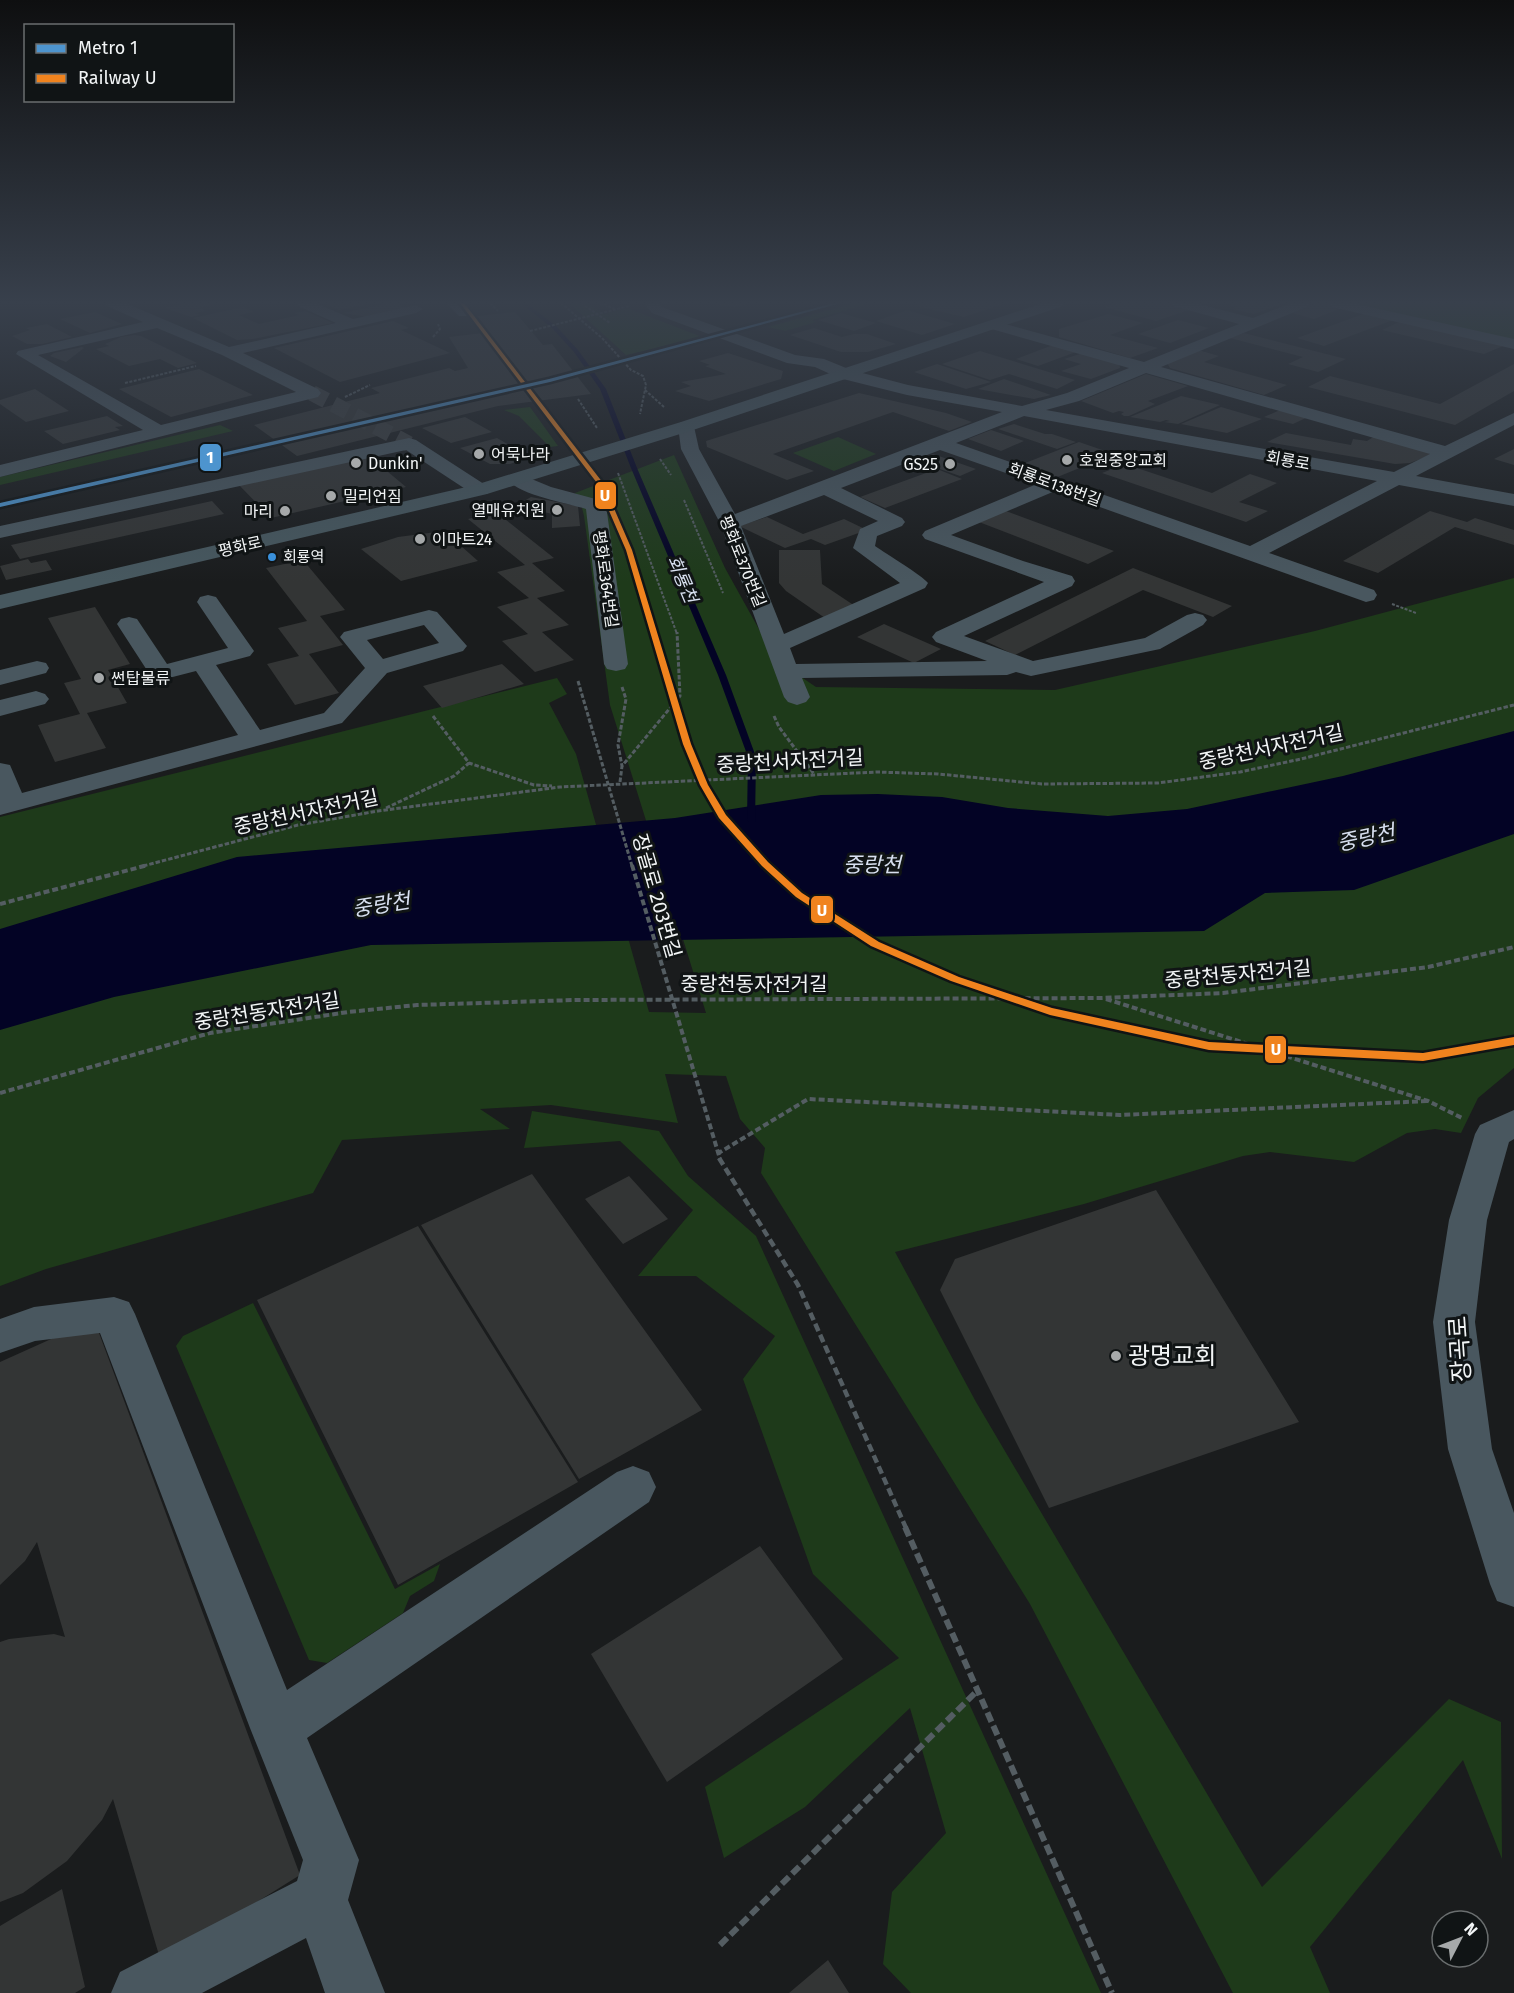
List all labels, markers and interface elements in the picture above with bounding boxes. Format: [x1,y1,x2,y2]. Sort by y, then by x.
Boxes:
legend [24,24,234,102]
text: Metro 1 [78,37,138,59]
text: Railway U [78,67,157,89]
line badge: 1 [199,443,222,472]
place label: 어묵나라 [491,445,550,464]
marker: 어묵나라 [472,447,486,461]
street label: 회룡로 [1265,447,1312,474]
text: 1 [206,448,214,467]
place label: 호원중앙교회 [1079,451,1167,470]
marker: 호원중앙교회 [1060,453,1074,467]
place label: Dunkin' [368,454,422,473]
place label: GS25 [903,455,938,474]
marker: Dunkin' [349,456,363,470]
marker: GS25 [943,457,957,471]
street label: 회룡로138번길 [1006,459,1104,510]
line badge: U [594,481,617,510]
text: U [600,486,610,505]
place label: 밀리언짐 [343,487,402,506]
marker: 밀리언짐 [324,489,338,503]
place label: 열매유치원 [471,501,545,520]
place label: 마리 [244,502,273,521]
marker: 열매유치원 [550,503,564,517]
marker: 마리 [278,504,292,518]
street label: 평화로370번길 [715,512,770,610]
street label: 평화로364번길 [589,529,622,629]
place label: 이마트24 [432,530,493,549]
street label: 평화로 [216,532,264,561]
marker: 이마트24 [413,532,427,546]
place label: 회룡역 [283,548,324,566]
marker: 회룡역 [266,551,278,563]
water label: 회룡천 [662,552,703,608]
place label: 썬탑물류 [111,669,170,688]
marker: 썬탑물류 [92,671,106,685]
street label: 중랑천서자전거길 [1197,720,1345,774]
street label: 중랑천서자전거길 [716,745,864,777]
street label: 중랑천서자전거길 [232,785,380,839]
water label: 중랑천 [1335,819,1400,857]
street label: 장골로 203번길 [628,831,686,961]
water label: 중랑천 [843,852,904,878]
water label: 중랑천 [350,887,414,922]
line badge: U [810,895,834,924]
text: U [817,901,827,920]
street label: 중랑천동자전거길 [1164,956,1312,992]
street label: 중랑천동자전거길 [680,972,828,996]
street label: 중랑천동자전거길 [192,988,342,1034]
line badge: U [1264,1035,1287,1064]
text: U [1271,1040,1281,1059]
street label: 장곡로 [1444,1315,1476,1383]
place label: 광명교회 [1128,1342,1216,1370]
marker: 광명교회 [1109,1349,1123,1363]
north arrow [1430,1909,1490,1969]
text: N [1460,1919,1481,1940]

